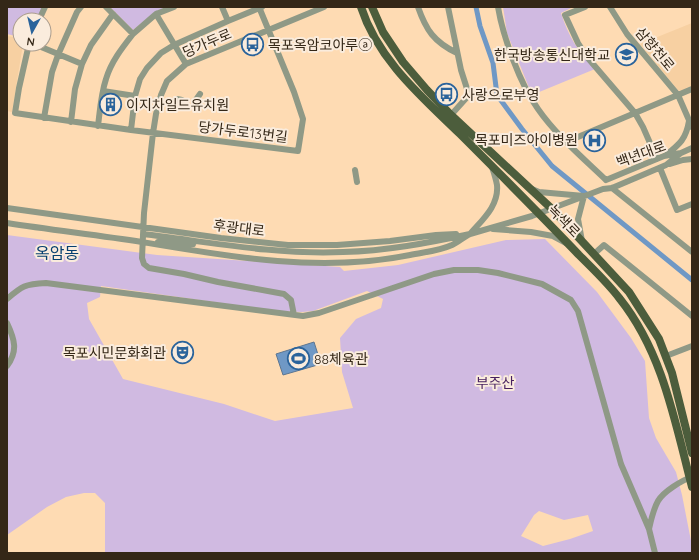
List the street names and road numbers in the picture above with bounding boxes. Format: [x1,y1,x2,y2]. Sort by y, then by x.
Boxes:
street label: 삼향천로 [632,23,679,75]
street label: 당가두로 [180,25,234,61]
street label: 당가두로13번길 [197,118,289,146]
street label: 백년대로 [614,137,668,171]
street label: 녹색로 [544,201,584,241]
street label: 후광대로 [212,216,266,240]

